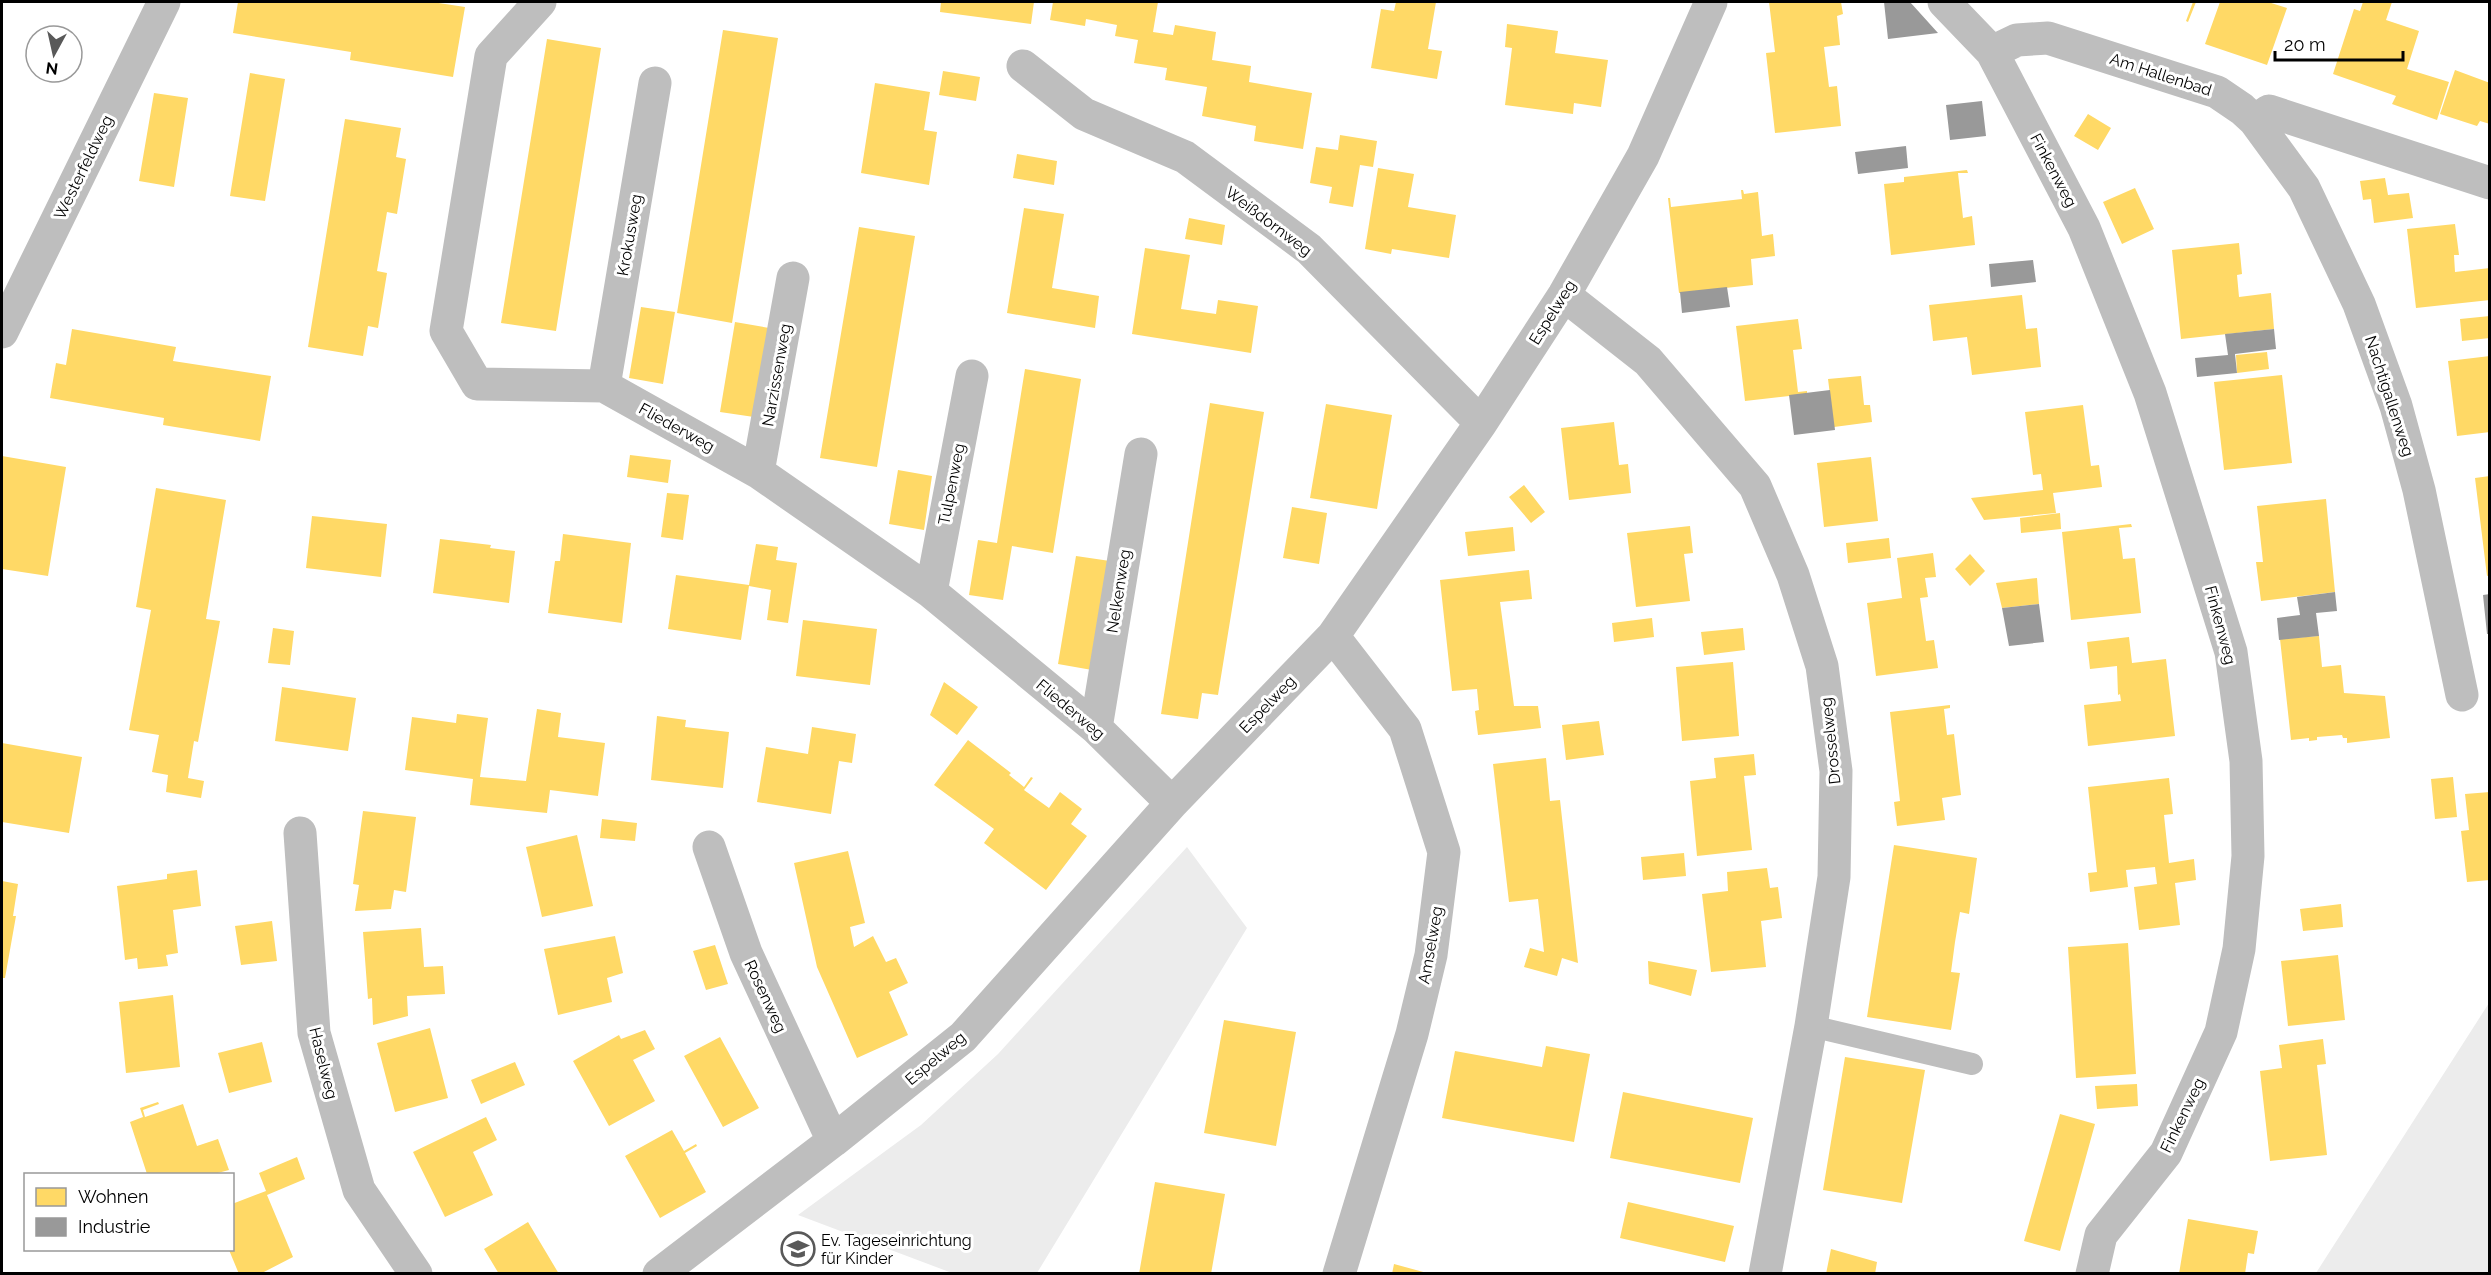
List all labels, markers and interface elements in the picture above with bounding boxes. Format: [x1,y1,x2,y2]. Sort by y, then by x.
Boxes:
north arrow [24,24,84,84]
scale bar [2275,24,2402,62]
text: 20 m [2284,34,2326,55]
street label: Am Hallenbad [2107,49,2214,100]
text: N [45,58,59,79]
street label: Westerfeldweg [50,112,117,222]
street label: Finkenweg [2026,130,2081,210]
street label: Weißdornweg [1222,183,1316,260]
street label: Krokusweg [613,193,646,277]
street label: Espelweg [1525,276,1580,348]
street label: Narzissenweg [758,322,795,428]
street label: Nachtigallenweg [2361,333,2418,459]
street label: Fliederweg [636,399,718,456]
street label: Tulpenweg [934,442,969,526]
street label: Nelkenweg [1102,548,1134,634]
street label: Finkenweg [2201,584,2240,667]
street label: Espelweg [1235,672,1299,737]
street label: Fliederweg [1033,675,1109,744]
street label: Drosselweg [1816,697,1845,785]
street label: Amselweg [1414,905,1447,986]
street label: Rosenweg [740,957,791,1036]
street label: Haselweg [305,1025,342,1101]
street label: Espelweg [901,1028,969,1089]
street label: Finkenweg [2156,1075,2209,1156]
legend [24,1173,234,1251]
text: Wohnen [78,1186,148,1207]
text: Industrie [78,1216,151,1237]
school or university icon: Ev. Tageseinrichtung für Kinder [780,1231,816,1267]
place label: Ev. Tageseinrichtung für Kinder [821,1231,972,1268]

